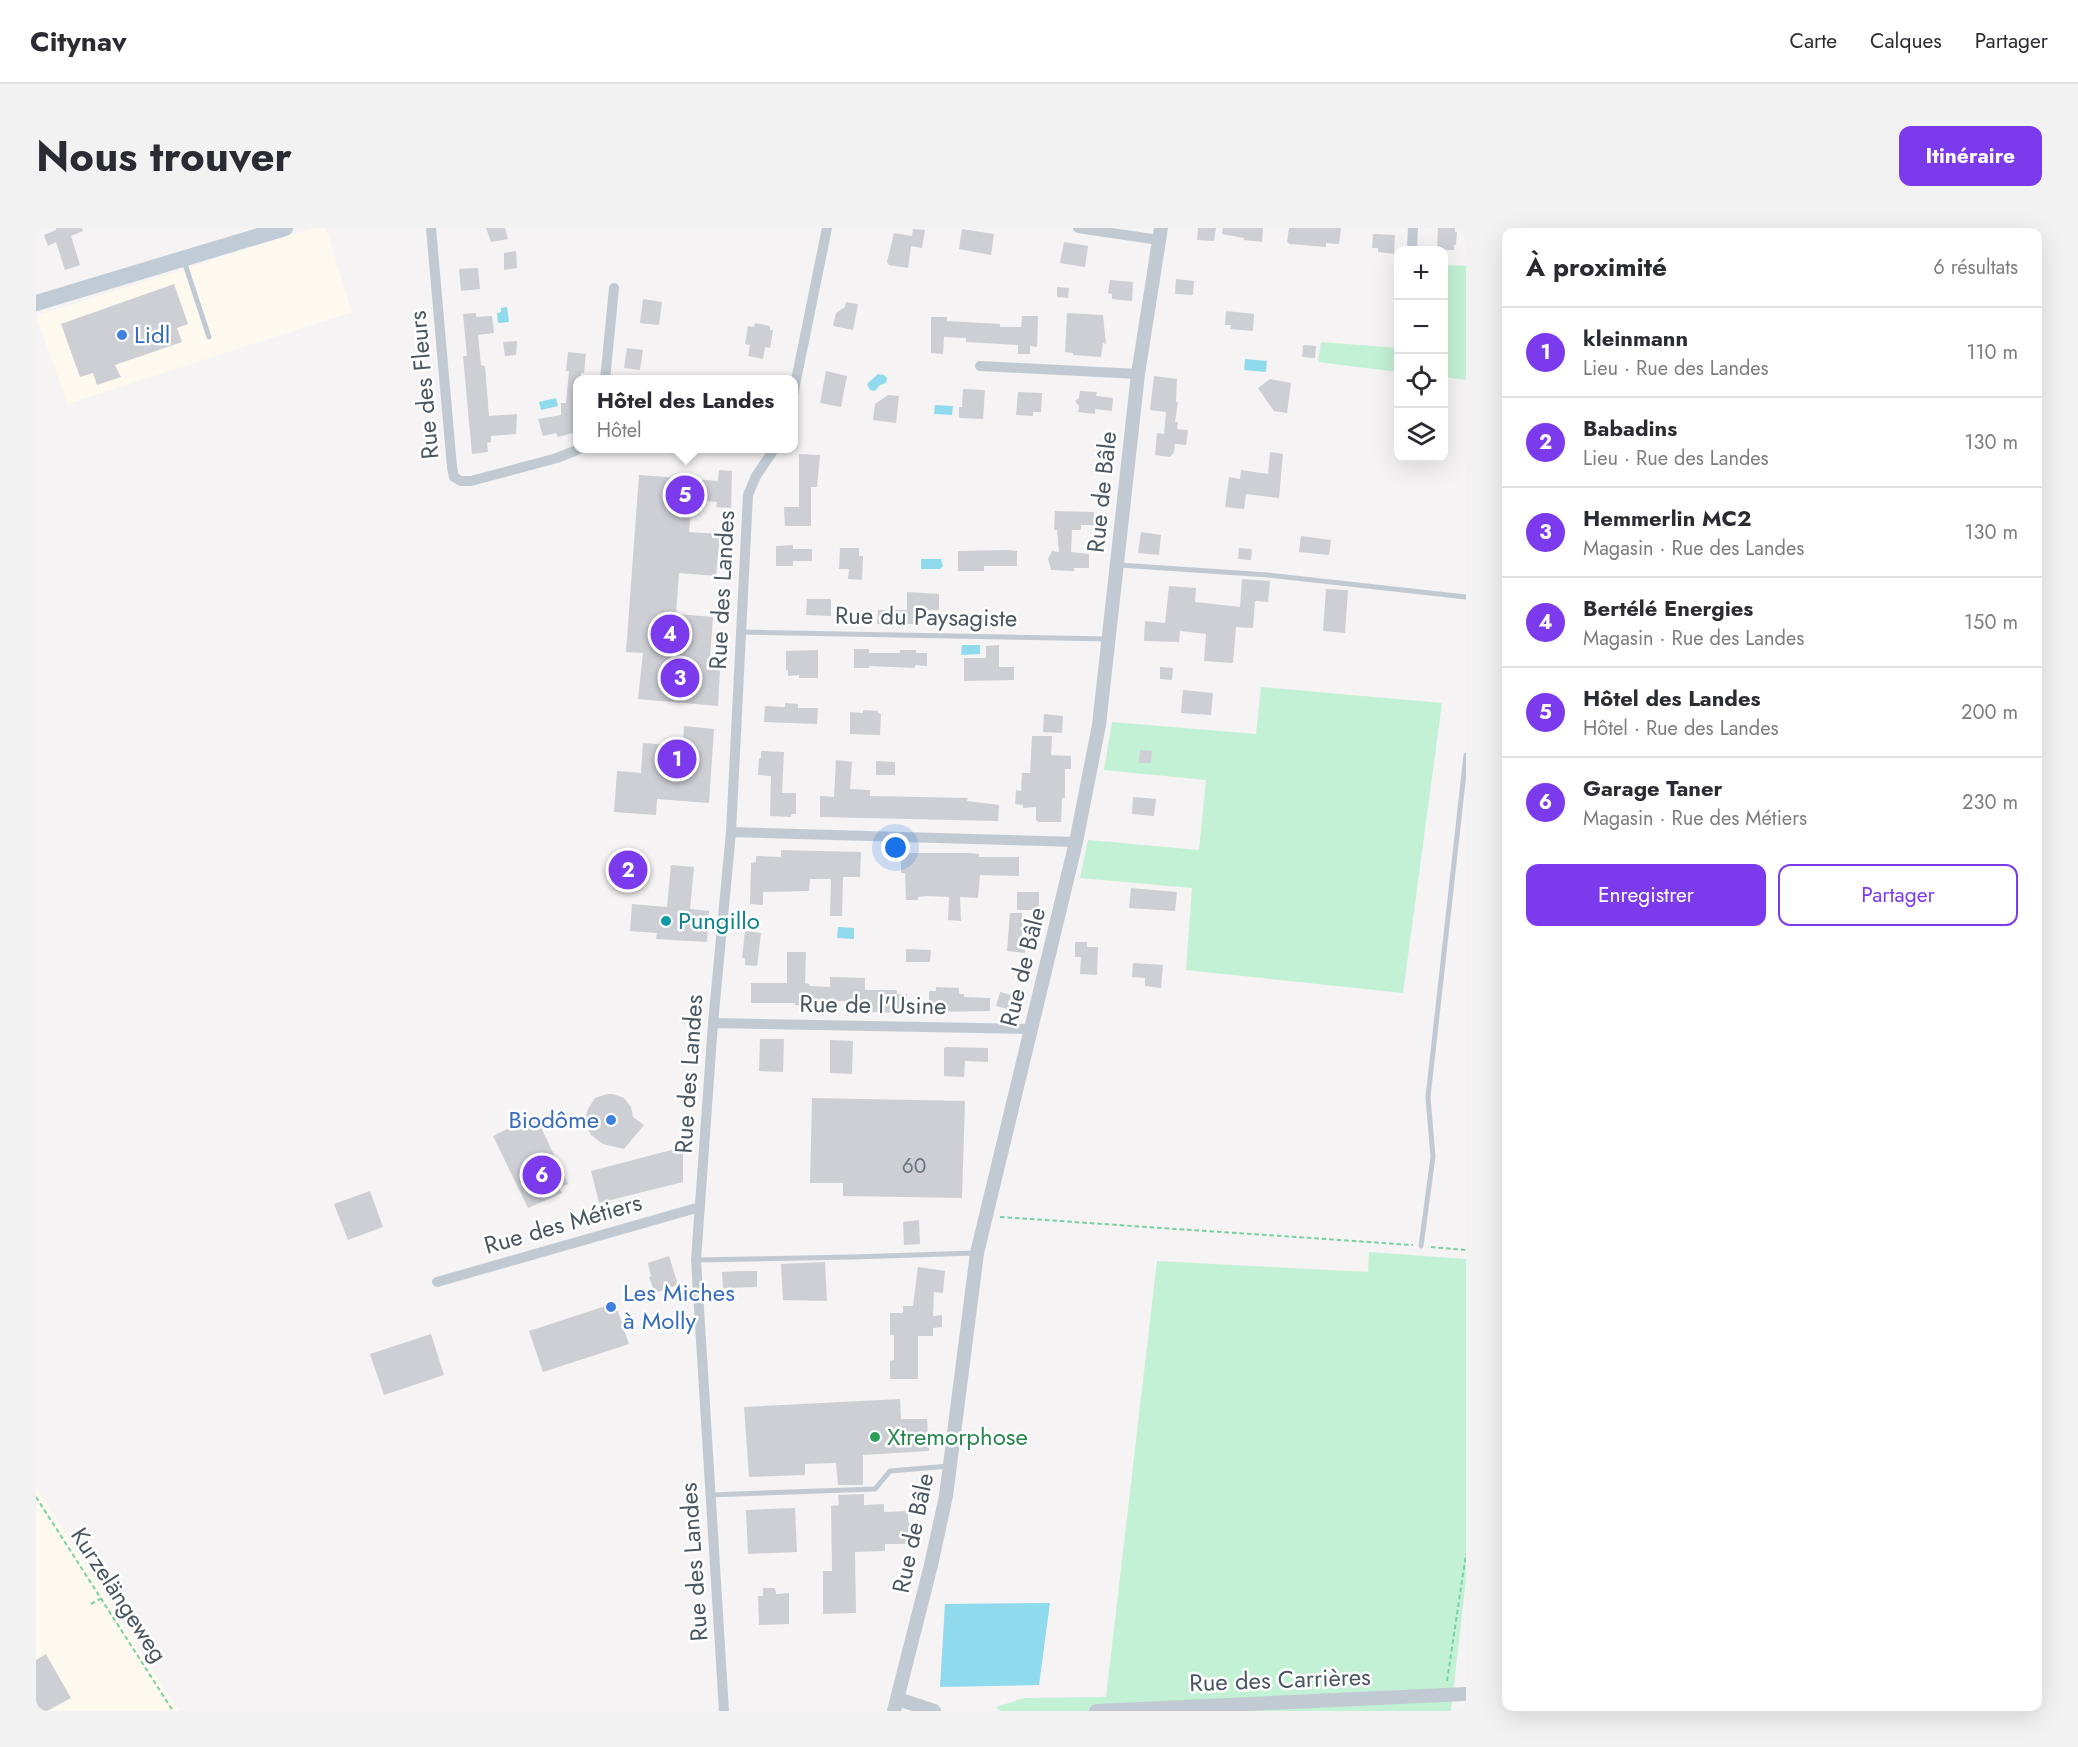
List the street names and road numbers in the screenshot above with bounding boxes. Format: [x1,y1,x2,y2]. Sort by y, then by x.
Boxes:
street label: Rue des Fleurs [400,309,447,461]
street label: Rue de Bâle [1078,430,1125,554]
street label: Rue des Landes [700,510,743,670]
street label: Rue du Paysagiste [834,597,1018,636]
street label: Rue de Bâle [991,904,1054,1030]
street label: Rue de l'Usine [799,986,947,1023]
street label: Rue des Landes [665,993,712,1155]
street label: Rue des Métiers [480,1184,646,1263]
street label: Rue de Bâle [883,1470,942,1596]
street label: Rue des Landes [670,1481,717,1643]
street label: Kurzelängeweg [63,1520,176,1669]
street label: Rue des Carrières [1189,1659,1371,1700]

